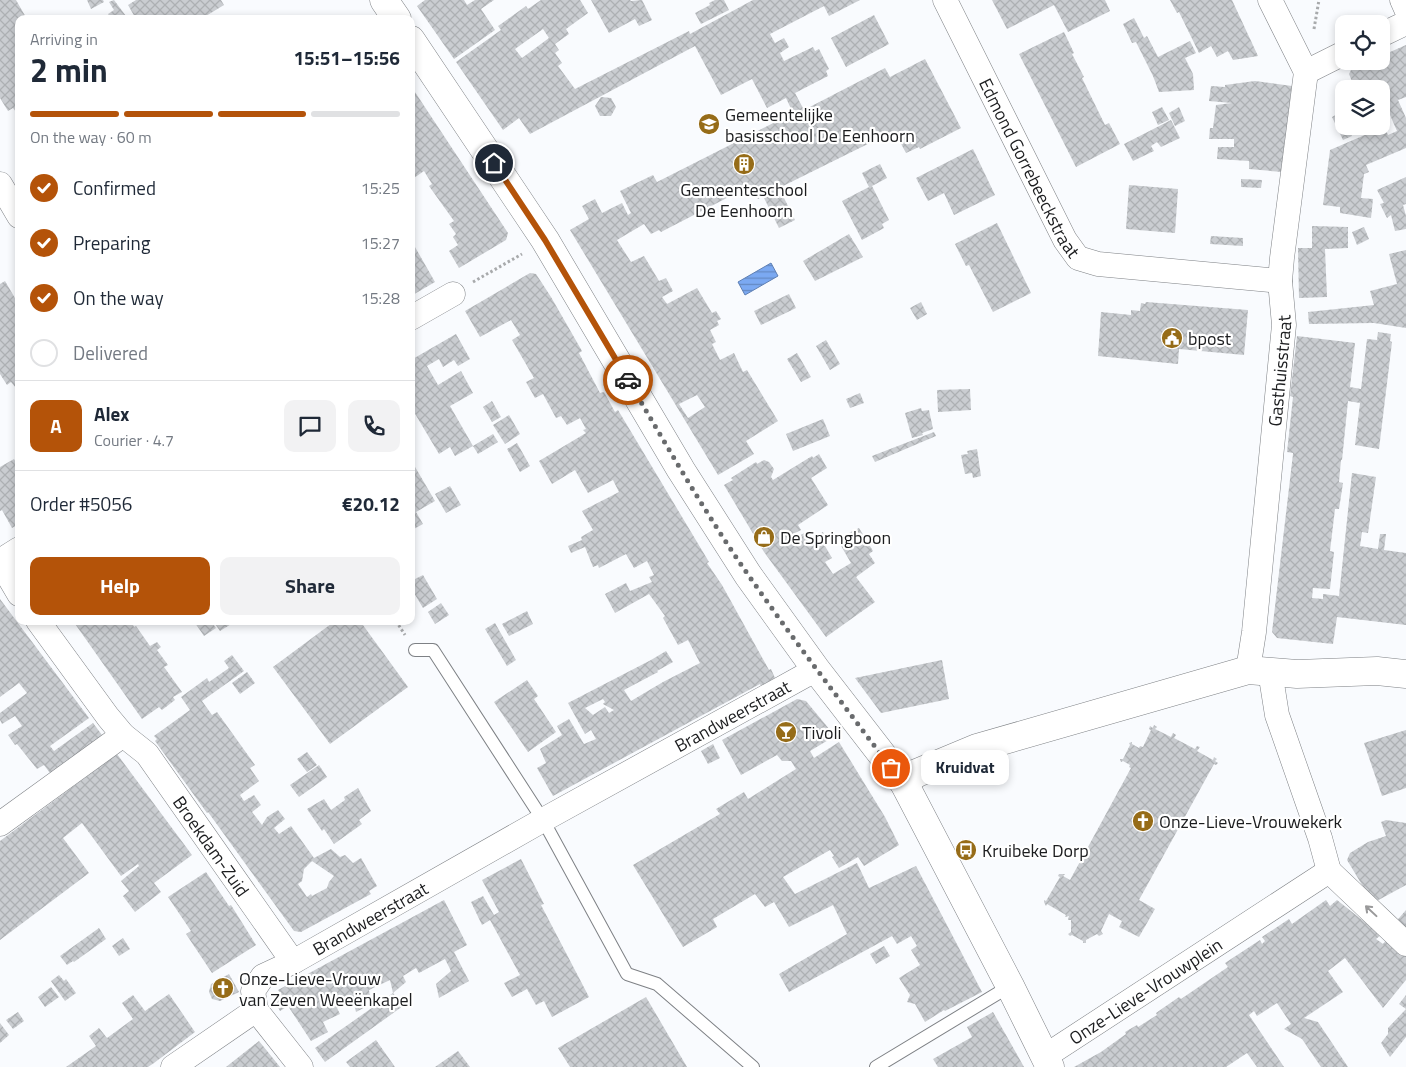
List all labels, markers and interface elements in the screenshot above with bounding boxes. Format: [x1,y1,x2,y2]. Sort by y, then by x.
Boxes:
map controls [1335,15,1390,135]
button: locate [1335,15,1390,70]
text: Arriving in [30,27,98,51]
text: 15:51–15:56 [293,43,400,72]
text: 2 min [30,46,108,94]
street label: Edmond Gorrebeeckstraat [973,73,1087,264]
button: layers [1335,80,1390,135]
place label: Gemeentelijke basisschool De Eenhoorn [725,101,915,149]
school or university icon: Gemeentelijke basisschool De Eenhoorn [697,112,721,136]
text: On the way · 60 m [30,125,152,149]
pin [473,142,515,184]
icon: home [480,149,508,177]
building icon: Gemeenteschool De Eenhoorn [732,152,756,176]
text: Confirmed [73,173,156,202]
icon: check [30,174,58,202]
text: 15:25 [361,176,400,200]
place label: Gemeenteschool De Eenhoorn [680,176,808,224]
text: Preparing [73,228,150,257]
icon: check [30,229,58,257]
text: 15:27 [361,231,400,255]
text: On the way [73,283,164,312]
icon: check [30,284,58,312]
text: 15:28 [361,286,400,310]
street label: Gasthuisstraat [1261,313,1298,428]
place label: bpost [1188,325,1232,352]
public building icon: bpost [1160,326,1184,350]
text: Delivered [73,338,148,367]
courier [603,355,653,405]
icon: car [614,366,642,394]
text: Alex [94,399,129,428]
button: chat [284,400,336,452]
button: phone [348,400,400,452]
text: A [50,411,62,440]
text: Courier · 4.7 [94,428,174,452]
text: Order #5056 [30,489,132,518]
text: €20.12 [342,489,400,518]
place label: De Springboon [780,524,891,551]
shop icon: De Springboon [752,525,776,549]
button: Help [30,557,210,615]
button: Share [220,557,400,615]
street label: Brandweerstraat [669,672,796,759]
place label: Tivoli [802,719,842,746]
bar icon: Tivoli [774,720,798,744]
pin [870,747,912,789]
callout: Kruidvat [921,750,1008,786]
icon: bag [877,754,905,782]
text: Kruidvat [936,755,994,779]
street label: Broekdam-Zuid [167,790,256,902]
place label: Onze-Lieve-Vrouwekerk [1159,808,1343,835]
church icon: Onze-Lieve-Vrouwekerk [1131,809,1155,833]
place label: Kruibeke Dorp [982,837,1089,864]
bus stop icon: Kruibeke Dorp [954,838,978,862]
street label: Brandweerstraat [307,874,433,962]
one-way arrow [1364,905,1377,917]
street label: Onze-Lieve-Vrouwplein [1063,931,1227,1051]
place label: Onze-Lieve-Vrouw van Zeven Weeënkapel [239,965,413,1013]
church icon: Onze-Lieve-Vrouw van Zeven Weeënkapel [211,976,235,1000]

